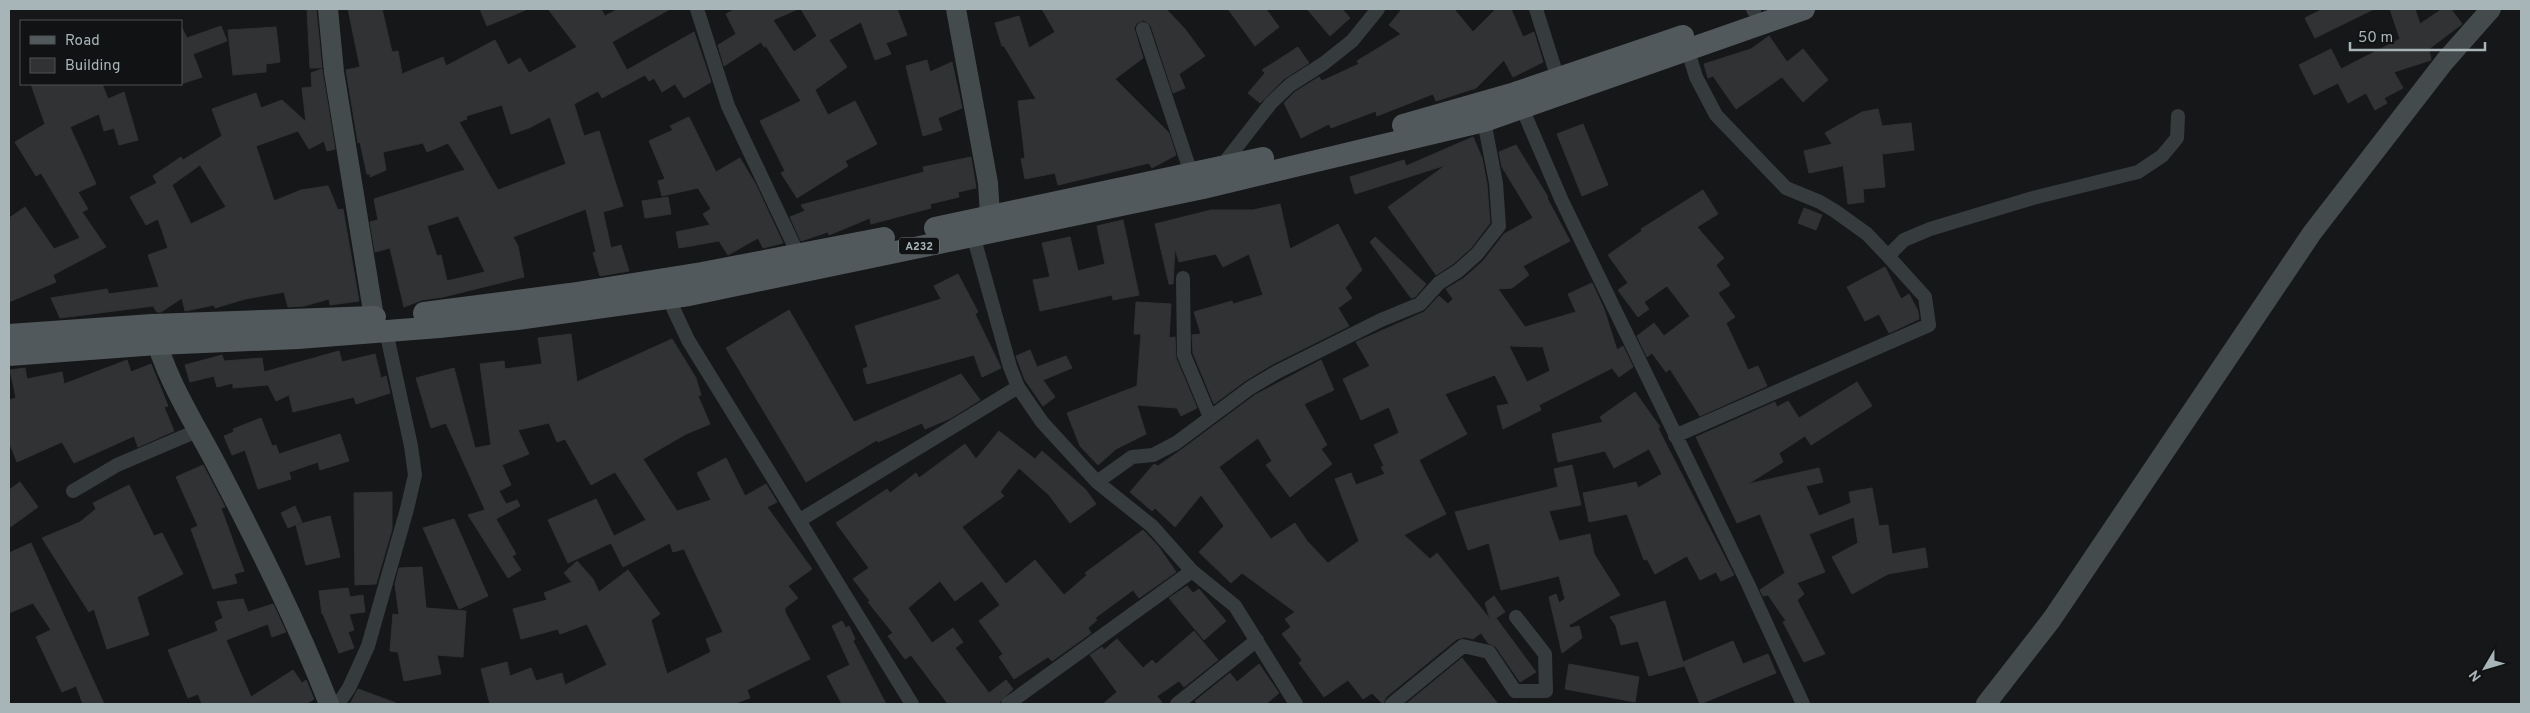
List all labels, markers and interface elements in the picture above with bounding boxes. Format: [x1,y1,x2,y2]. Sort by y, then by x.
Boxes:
legend [20,20,182,85]
scale bar [2350,20,2485,52]
text: 50 m [2358,29,2393,48]
text: Road [65,32,100,51]
text: Building [65,57,120,76]
road number: A232 [899,238,939,255]
north arrow [2460,643,2510,693]
text: N [2466,666,2486,684]

